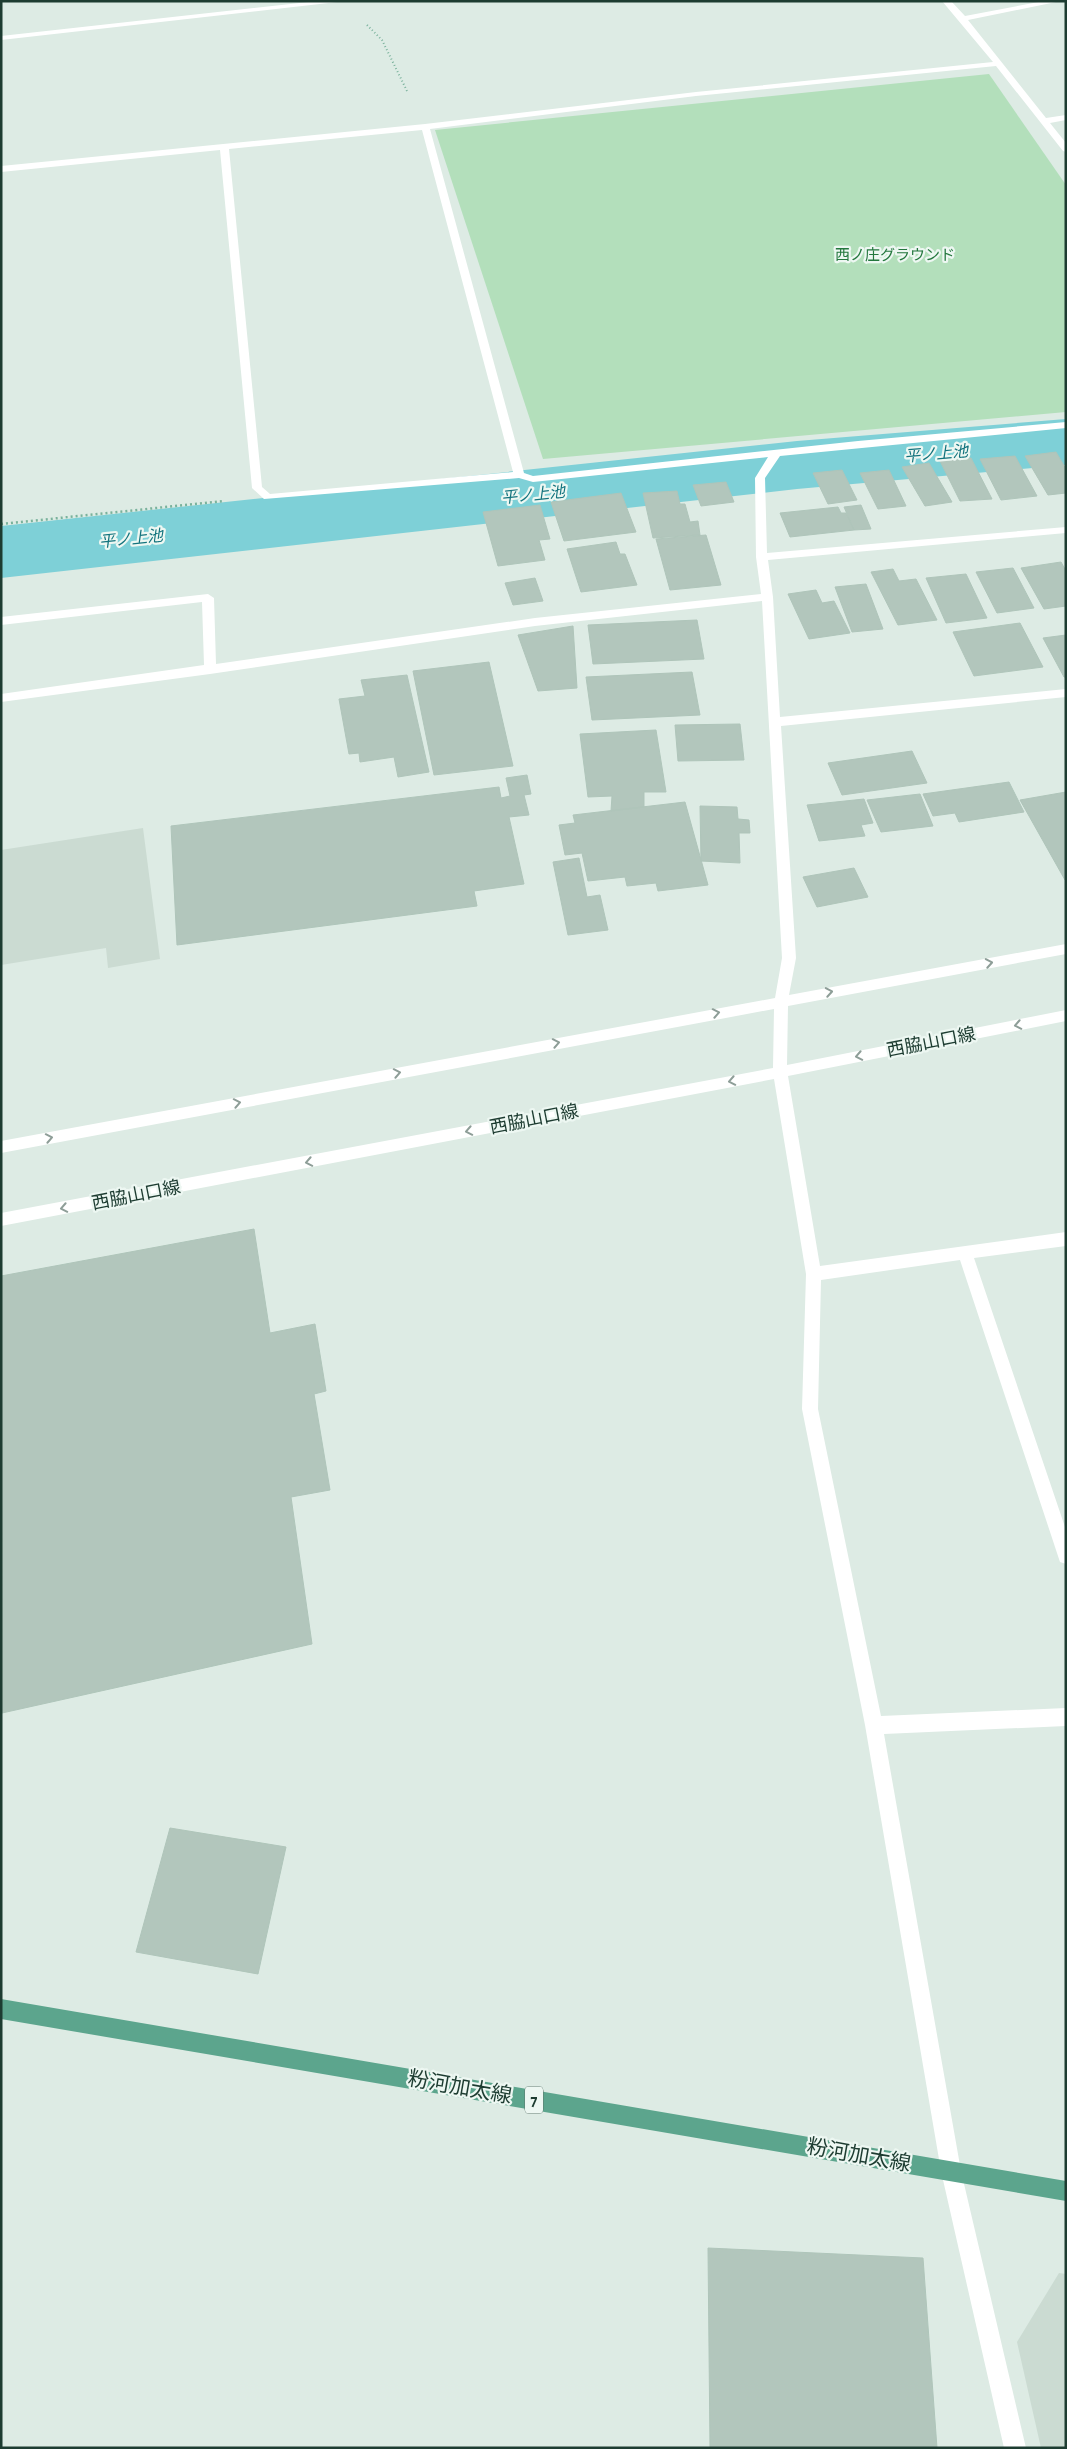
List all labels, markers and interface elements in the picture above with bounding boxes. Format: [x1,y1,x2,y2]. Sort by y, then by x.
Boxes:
park label: 西ノ庄グラウンド [835,247,955,263]
water label: 平ノ上池 [903,442,971,465]
water label: 平ノ上池 [500,482,568,506]
water label: 平ノ上池 [98,526,166,550]
one-way arrow [985,958,993,969]
one-way arrow [825,987,833,998]
one-way arrow [712,1008,721,1019]
one-way arrow [1014,1019,1022,1029]
street label: 西脇山口線 [885,1024,977,1060]
one-way arrow [552,1038,561,1049]
one-way arrow [854,1051,863,1061]
one-way arrow [392,1068,401,1079]
one-way arrow [727,1076,736,1086]
one-way arrow [233,1098,241,1109]
street label: 西脇山口線 [488,1101,580,1137]
one-way arrow [465,1126,474,1136]
one-way arrow [45,1134,54,1144]
one-way arrow [305,1156,314,1166]
street label: 西脇山口線 [90,1177,182,1213]
one-way arrow [59,1203,68,1213]
street label: 粉河加太線 [406,2067,514,2107]
road number: 7 [525,2086,543,2114]
street label: 粉河加太線 [805,2135,913,2175]

